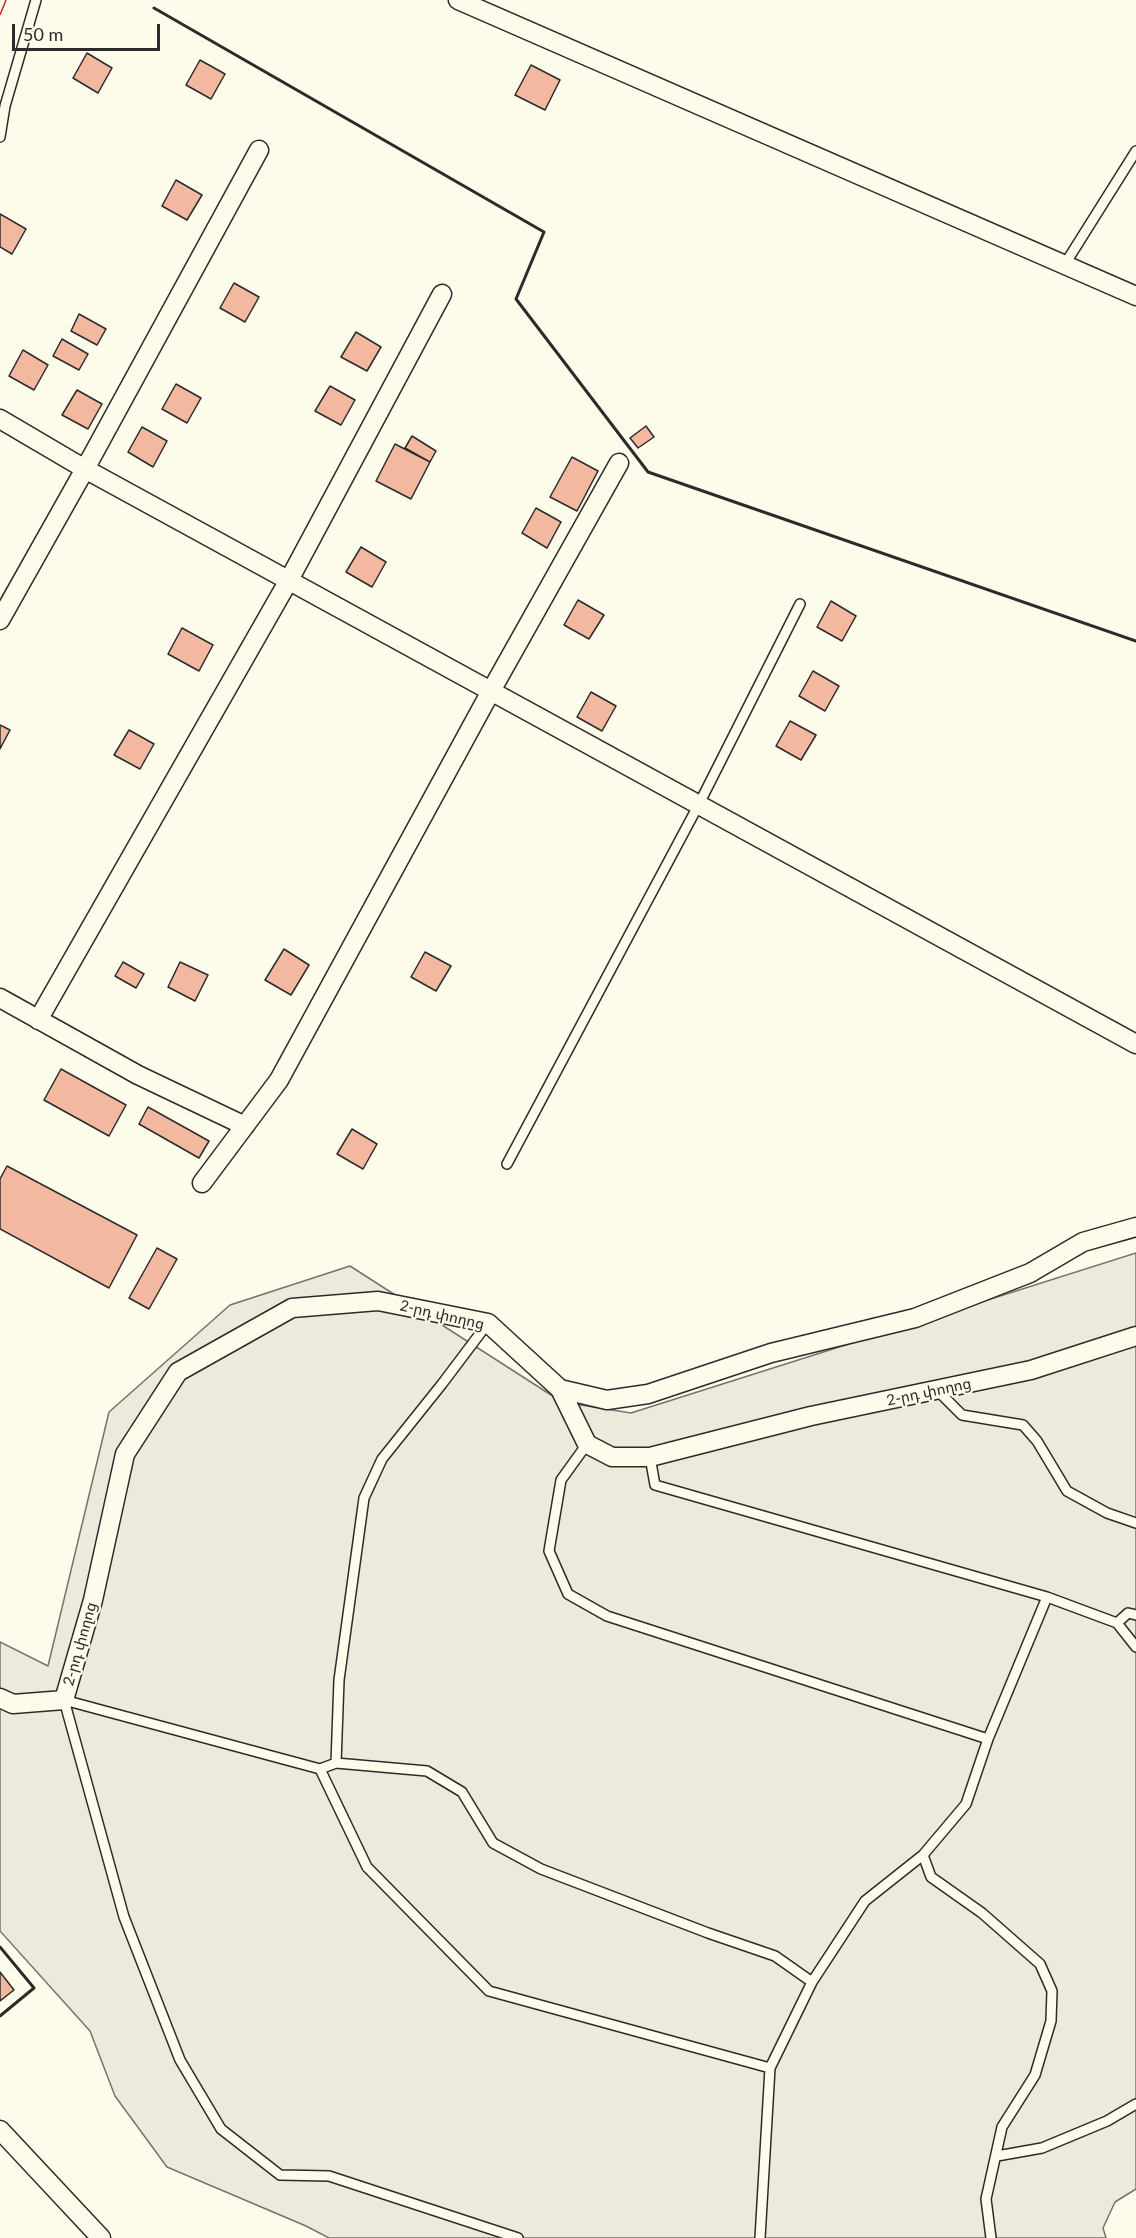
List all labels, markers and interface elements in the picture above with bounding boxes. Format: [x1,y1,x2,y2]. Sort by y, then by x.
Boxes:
scale bar [15,12,164,50]
text: 50 m [23,23,63,45]
street label: 2-րդ փողոց [398,1297,486,1333]
street label: 2-րդ փողոց [885,1374,973,1410]
street label: 2-րդ փողոց [59,1600,101,1688]

